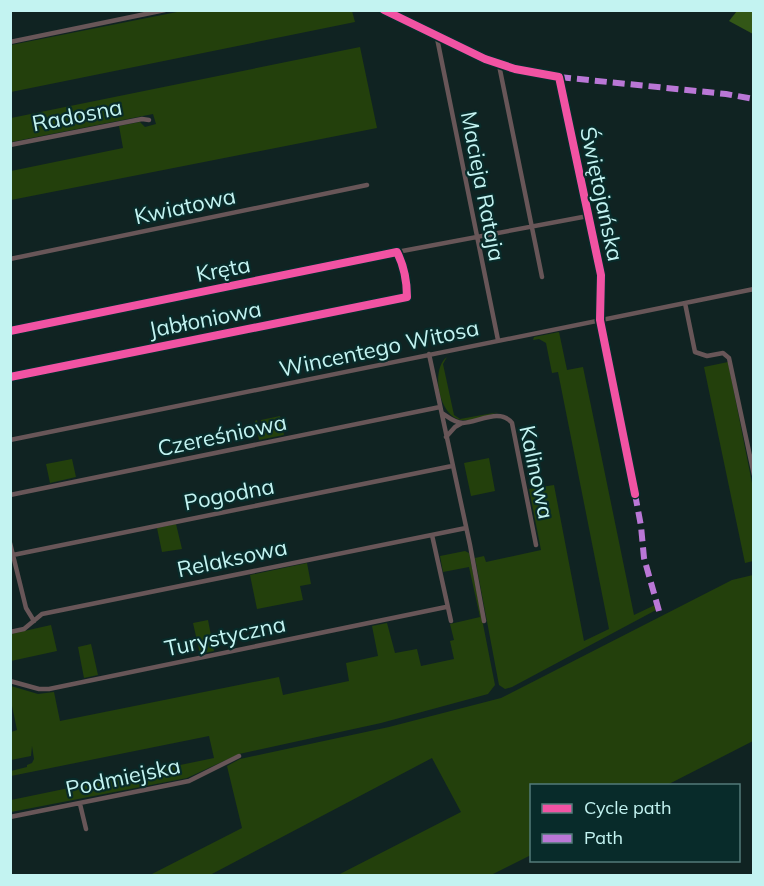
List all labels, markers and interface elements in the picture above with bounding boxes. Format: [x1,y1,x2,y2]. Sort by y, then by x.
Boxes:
street label: Radosna [30,93,124,137]
street label: Macieja Rataja [455,109,511,263]
street label: Świętojańska [574,124,630,264]
street label: Kwiatowa [132,182,238,230]
street label: Kręta [194,250,252,288]
street label: Jabłoniowa [146,294,264,344]
street label: Wincentego Witosa [277,313,481,383]
street label: Czereśniowa [155,408,289,462]
street label: Kalinowa [513,423,561,521]
street label: Pogodna [181,472,277,516]
street label: Relaksowa [174,533,290,583]
street label: Turystyczna [162,610,288,662]
street label: Podmiejska [63,751,183,803]
legend [530,784,740,862]
text: Cycle path [584,796,671,819]
text: Path [584,826,623,849]

